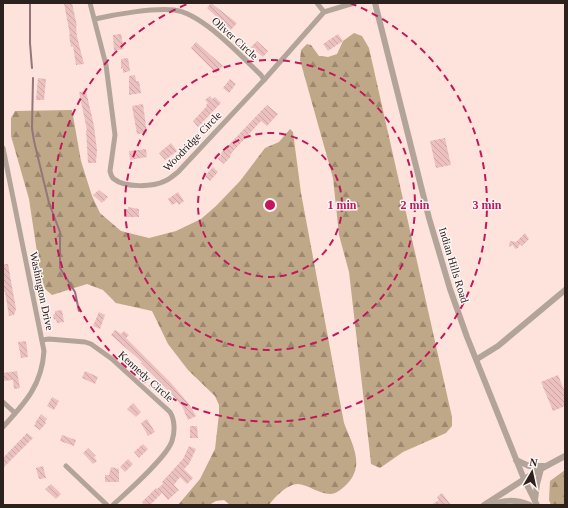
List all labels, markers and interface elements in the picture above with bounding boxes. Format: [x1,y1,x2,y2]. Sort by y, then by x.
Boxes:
street label: Oliver Circle [210,14,261,62]
street label: Woodridge Circle [161,109,224,173]
centre of rings [263,198,277,212]
text: 1 min [327,198,357,212]
text: 2 min [400,198,430,212]
text: 3 min [472,198,502,212]
street label: Indian Hills Road [437,226,471,305]
street label: Washington Drive [28,251,56,332]
street label: Kennedy Circle [116,348,176,404]
north arrow [512,452,552,492]
text: N [529,456,538,469]

